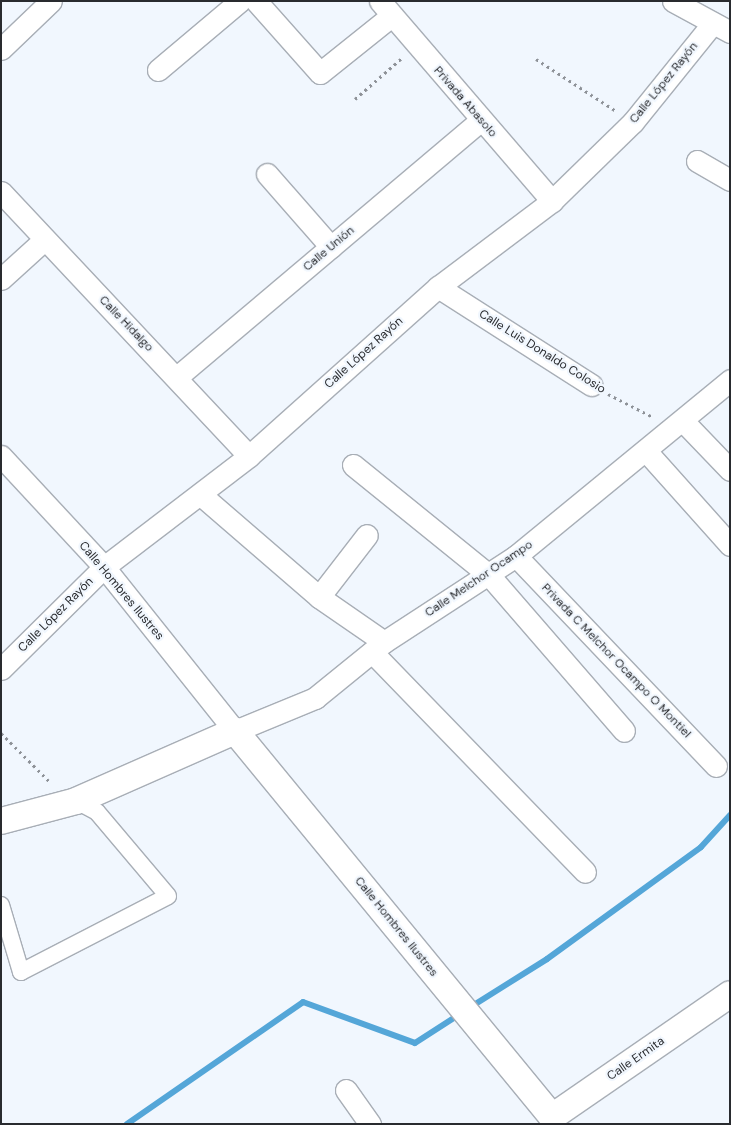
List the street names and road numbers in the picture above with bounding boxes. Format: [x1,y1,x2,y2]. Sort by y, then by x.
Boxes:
street label: Calle López Rayón [627,40,701,126]
street label: Privada Abasolo [430,64,500,140]
street label: Calle Unión [301,224,357,274]
street label: Calle Hidalgo [96,293,156,355]
street label: Calle Luis Donaldo Colosio [476,307,608,397]
street label: Calle López Rayón [322,314,406,392]
street label: Calle Melchor Ocampo [423,538,535,620]
street label: Calle Hombres Ilustres [76,539,166,643]
street label: Calle López Rayón [16,575,96,655]
street label: Privada C Melchor Ocampo O Montiel [538,581,694,741]
street label: Calle Hombres Ilustres [351,874,441,980]
street label: Calle Ermita [605,1034,667,1084]

